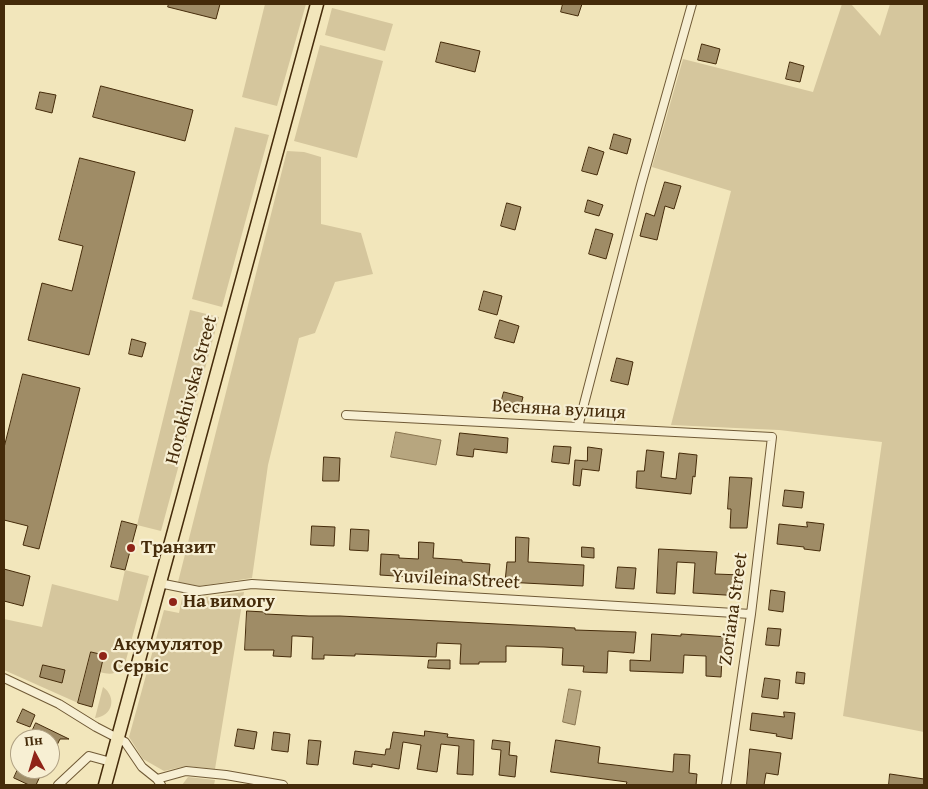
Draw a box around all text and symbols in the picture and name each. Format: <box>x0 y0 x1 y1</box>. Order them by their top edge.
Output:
street label: Horokhivska Street <box>161 313 223 467</box>
street label: Весняна вулиця <box>491 395 627 425</box>
place label: Транзит <box>141 537 216 559</box>
marker: Транзит <box>125 542 137 554</box>
street label: Zoriana Street <box>715 551 753 667</box>
street label: Yuvileina Street <box>392 565 520 595</box>
place label: На вимогу <box>183 591 275 613</box>
marker: На вимогу <box>167 596 179 608</box>
place label: Акумулятор Сервіс <box>113 634 223 678</box>
marker: Акумулятор Сервіс <box>97 650 109 662</box>
north arrow <box>10 729 60 779</box>
text: Пн <box>24 729 44 751</box>

